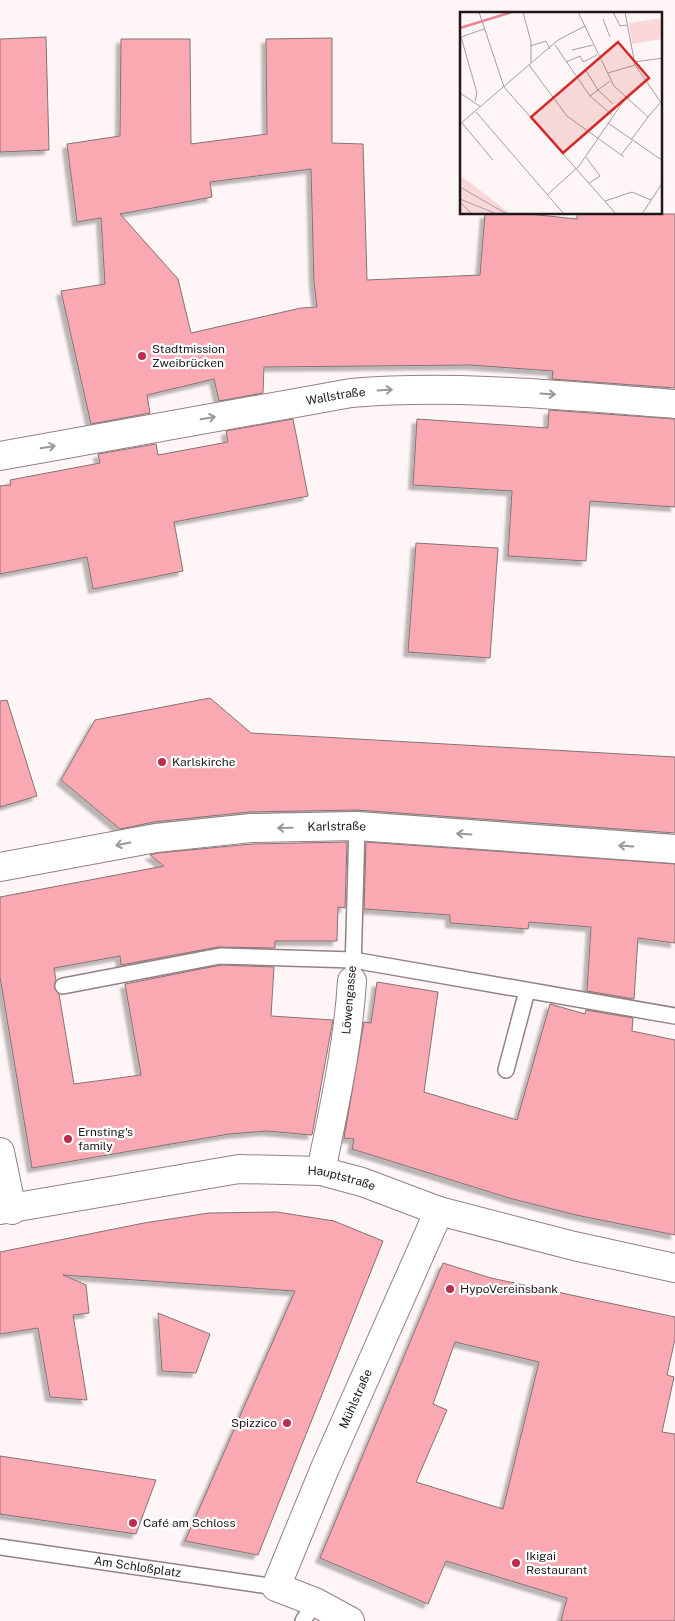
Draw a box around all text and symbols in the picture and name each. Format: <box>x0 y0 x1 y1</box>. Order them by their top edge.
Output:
inset map <box>460 12 662 215</box>
place label: Stadtmission Zweibrücken <box>152 342 225 370</box>
marker: Stadtmission Zweibrücken <box>136 350 148 362</box>
street label: Wallstraße <box>305 385 366 408</box>
one-way arrow <box>377 385 393 395</box>
one-way arrow <box>539 389 555 399</box>
one-way arrow <box>199 413 215 423</box>
one-way arrow <box>40 442 56 452</box>
place label: Karlskirche <box>172 755 236 769</box>
marker: Karlskirche <box>156 756 168 768</box>
street label: Karlstraße <box>307 819 367 834</box>
one-way arrow <box>277 823 293 832</box>
one-way arrow <box>457 830 473 839</box>
one-way arrow <box>116 840 132 849</box>
one-way arrow <box>619 841 635 850</box>
street label: Löwengasse <box>339 965 359 1035</box>
place label: Ernsting's family <box>78 1125 133 1153</box>
marker: Ernsting's family <box>62 1133 74 1145</box>
street label: Hauptstraße <box>307 1164 378 1194</box>
place label: HypoVereinsbank <box>460 1282 558 1296</box>
marker: HypoVereinsbank <box>444 1283 456 1295</box>
street label: Mühlstraße <box>336 1367 375 1431</box>
place label: Spizzico <box>231 1416 277 1430</box>
marker: Spizzico <box>281 1417 293 1429</box>
place label: Café am Schloss <box>143 1516 235 1530</box>
marker: Café am Schloss <box>127 1517 139 1529</box>
place label: Ikigai Restaurant <box>526 1549 588 1577</box>
street label: Am Schloßplatz <box>93 1554 182 1580</box>
marker: Ikigai Restaurant <box>510 1557 522 1569</box>

